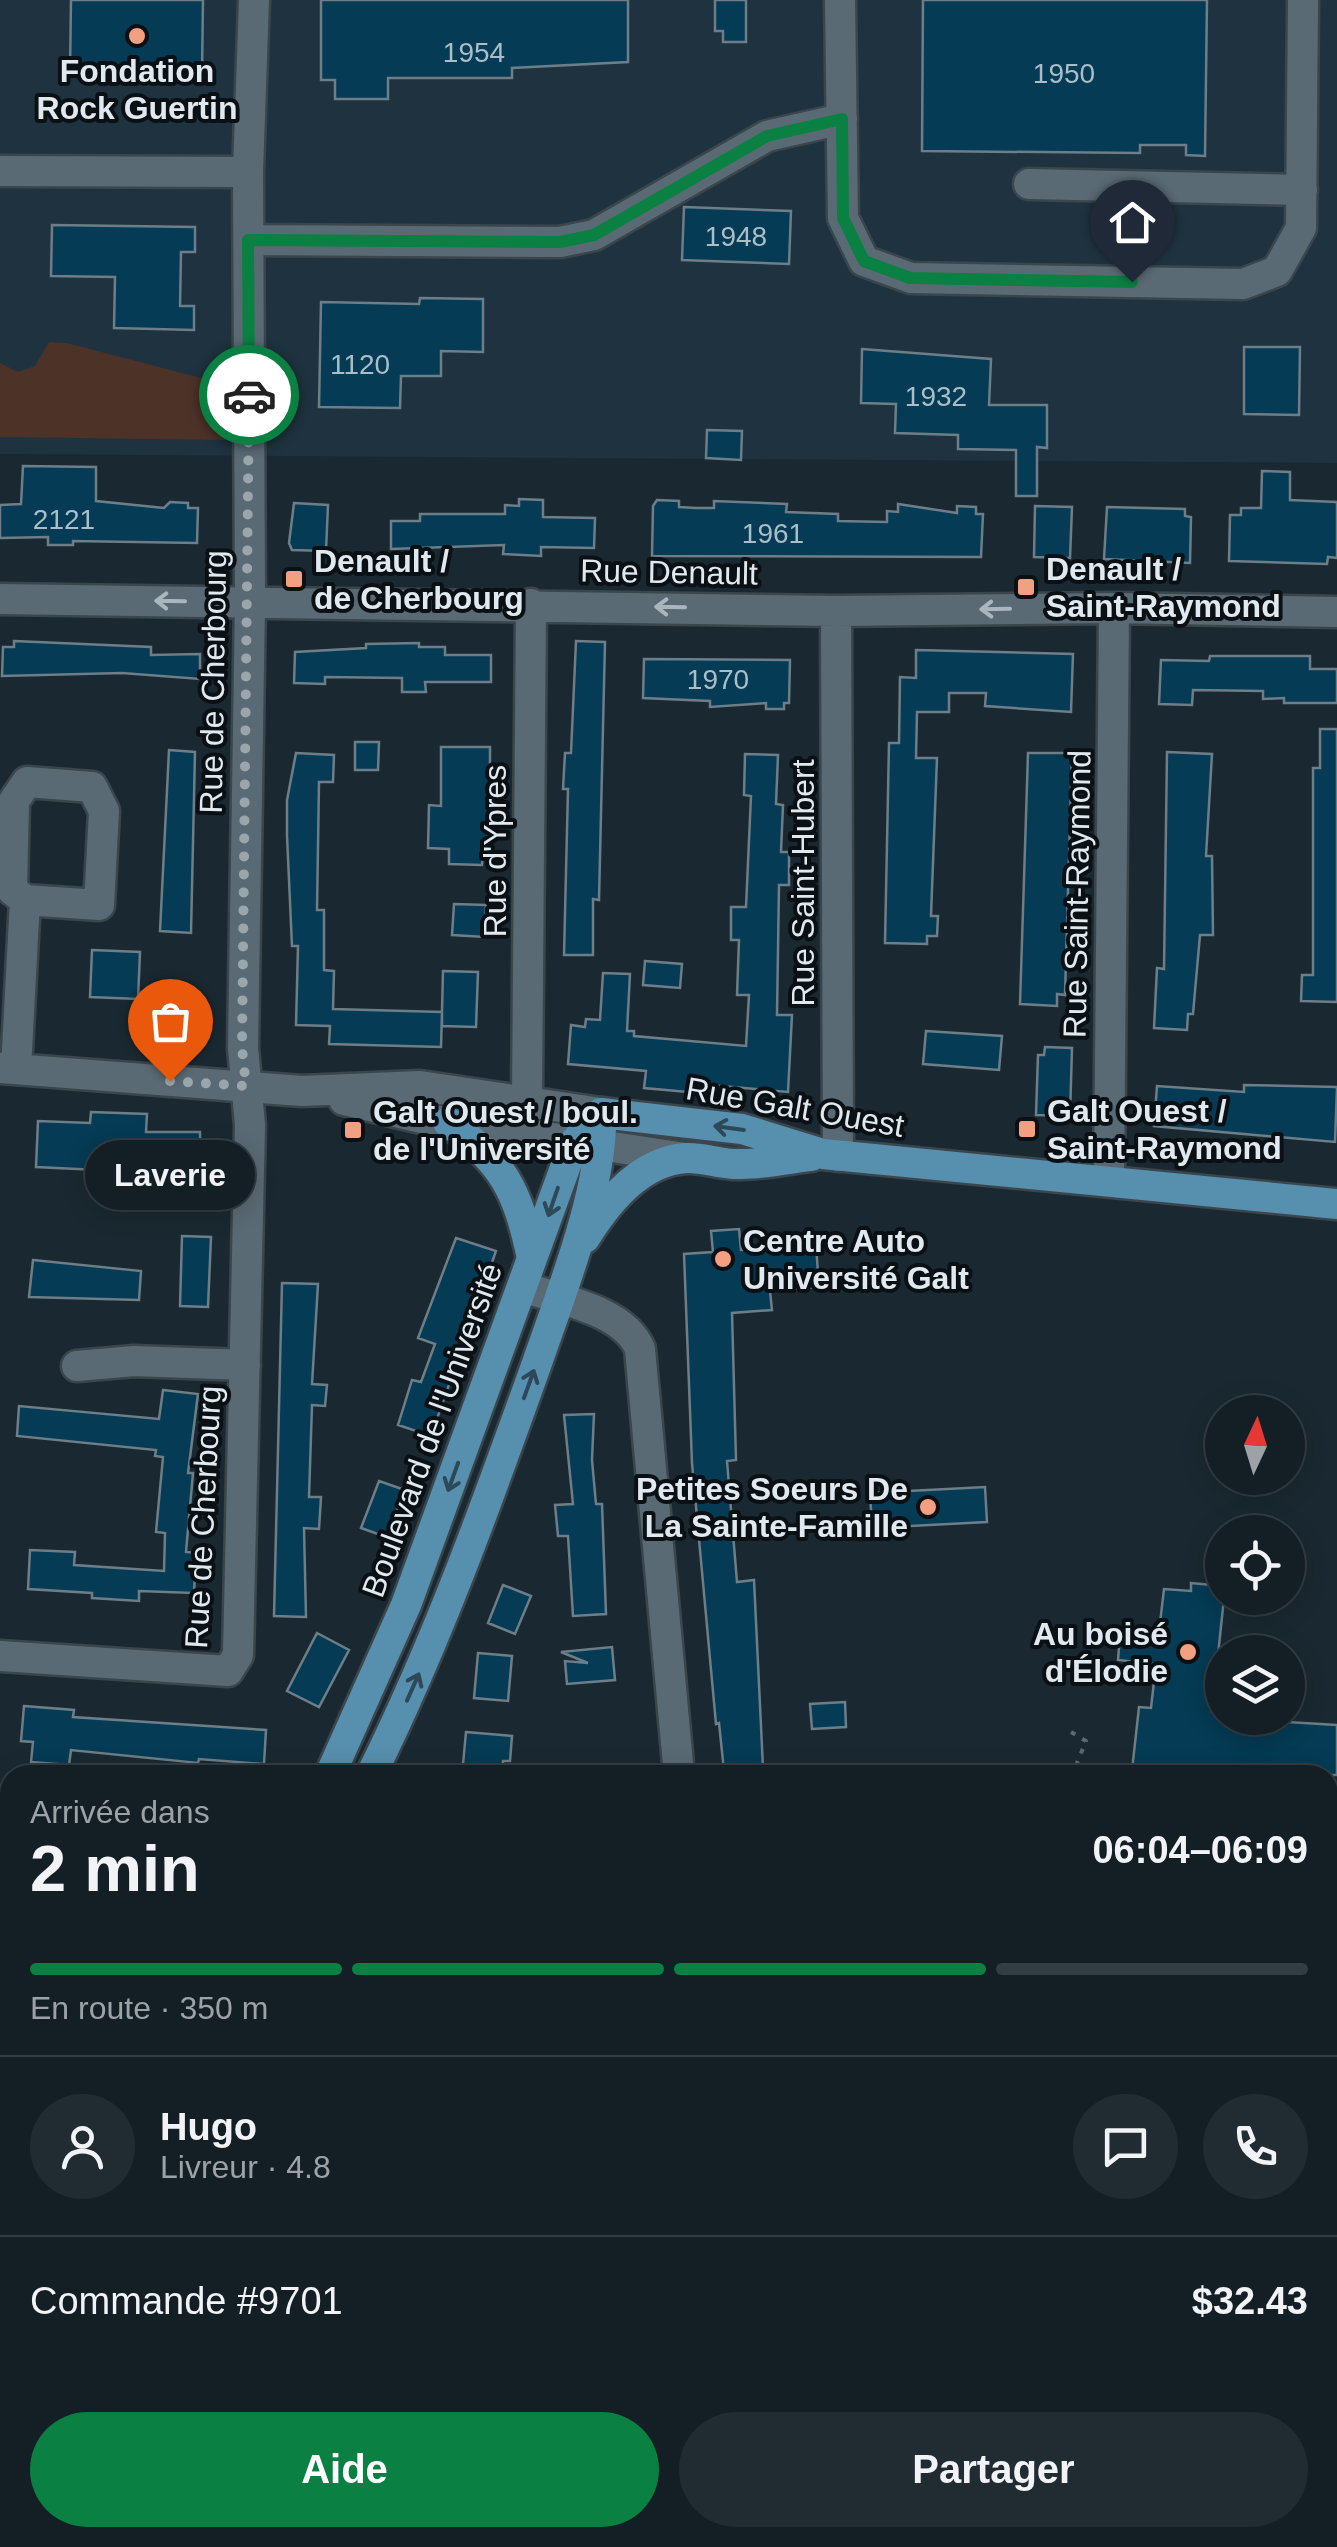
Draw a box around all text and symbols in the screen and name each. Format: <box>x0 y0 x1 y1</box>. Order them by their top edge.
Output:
marker: Fondation Rock Guertin <box>126 25 148 47</box>
house number: 1954 <box>443 37 505 68</box>
place label: Fondation Rock Guertin <box>37 53 237 126</box>
house number: 1950 <box>1033 58 1095 89</box>
pin <box>1090 180 1175 283</box>
icon: home <box>1105 195 1160 250</box>
house number: 1948 <box>705 221 767 252</box>
courier <box>199 345 299 445</box>
house number: 1120 <box>330 349 390 380</box>
icon: car <box>222 368 277 423</box>
house number: 1932 <box>905 381 967 412</box>
house number: 2121 <box>33 504 95 535</box>
house number: 1961 <box>742 518 804 549</box>
place label: Denault / de Cherbourg <box>314 543 524 616</box>
street label: Rue de Cherbourg <box>193 550 233 814</box>
place label: Denault / Saint-Raymond <box>1046 551 1281 624</box>
street label: Rue Denault <box>580 552 758 592</box>
marker: Denault / de Cherbourg <box>283 568 305 590</box>
marker: Denault / Saint-Raymond <box>1015 576 1037 598</box>
one-way arrow <box>154 592 186 611</box>
one-way arrow <box>654 598 686 616</box>
one-way arrow <box>979 600 1012 618</box>
house number: 1970 <box>687 664 749 695</box>
street label: Rue Saint-Raymond <box>1056 750 1098 1038</box>
street label: Rue Saint-Hubert <box>785 759 821 1007</box>
street label: Rue d'Ypres <box>477 765 513 937</box>
pin <box>128 979 213 1082</box>
icon: bag <box>143 994 198 1049</box>
street label: Rue Galt Ouest <box>683 1070 907 1144</box>
place label: Galt Ouest / Saint-Raymond <box>1047 1093 1282 1166</box>
place label: Galt Ouest / boul. de l'Université <box>373 1094 638 1167</box>
one-way arrow <box>714 1118 746 1137</box>
marker: Galt Ouest / Saint-Raymond <box>1016 1118 1038 1140</box>
marker: Galt Ouest / boul. de l'Université <box>342 1119 364 1141</box>
callout: Laverie <box>85 1141 255 1211</box>
text: Laverie <box>114 1157 226 1193</box>
one-way arrow <box>543 1185 561 1216</box>
place label: Centre Auto Université Galt <box>743 1223 969 1296</box>
marker: Centre Auto Université Galt <box>712 1248 734 1270</box>
street label: Boulevard de l'Université <box>355 1258 509 1602</box>
one-way arrow <box>521 1369 539 1400</box>
street label: Rue de Cherbourg <box>178 1385 228 1649</box>
north arrow <box>1205 1395 1305 1495</box>
map controls <box>1205 1395 1305 1735</box>
one-way arrow <box>443 1461 461 1492</box>
place label: Petites Soeurs De La Sainte-Famille <box>636 1471 908 1544</box>
marker: Petites Soeurs De La Sainte-Famille <box>917 1496 939 1518</box>
button: locate <box>1205 1515 1305 1615</box>
place label: Au boisé d'Élodie <box>1033 1616 1168 1689</box>
button: layers <box>1205 1635 1305 1735</box>
marker: Au boisé d'Élodie <box>1177 1641 1199 1663</box>
one-way arrow <box>404 1673 423 1703</box>
text: Arrivée dans <box>30 1794 210 1830</box>
text: 06:04–06:09 <box>1092 1829 1308 1871</box>
text: 2 min <box>30 1832 200 1905</box>
text: En route · 350 m <box>30 1990 268 2026</box>
button: person <box>30 2094 135 2199</box>
button: chat <box>1073 2094 1178 2199</box>
button: phone <box>1203 2094 1308 2199</box>
text: Hugo <box>160 2106 257 2148</box>
text: Livreur · 4.8 <box>160 2149 331 2185</box>
text: Commande #9701 <box>30 2280 343 2322</box>
text: $32.43 <box>1192 2280 1308 2322</box>
button: Aide <box>30 2412 659 2527</box>
button: Partager <box>679 2412 1308 2527</box>

